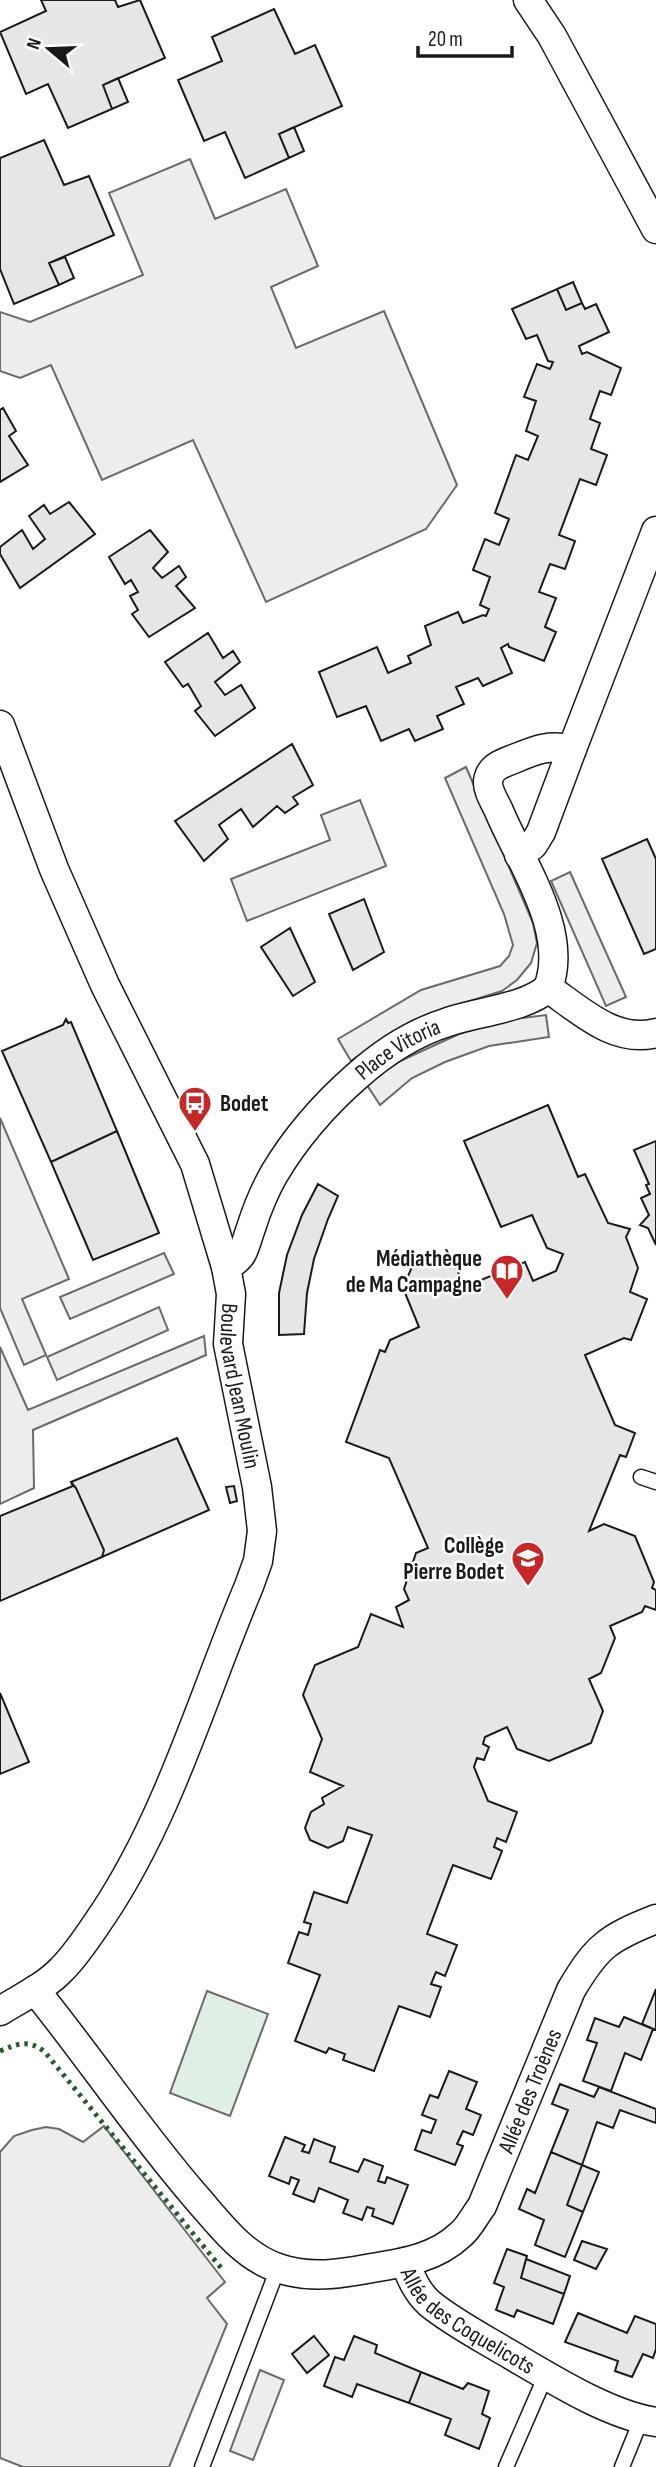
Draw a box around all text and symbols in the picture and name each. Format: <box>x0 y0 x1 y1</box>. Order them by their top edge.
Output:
north arrow <box>14 14 84 84</box>
scale bar <box>418 14 512 58</box>
text: 20 m <box>428 27 463 52</box>
text: N <box>22 35 47 52</box>
street label: Place Vitoria <box>350 1013 444 1086</box>
bus stop icon: Bodet <box>176 1084 214 1133</box>
place label: Bodet <box>220 1090 269 1118</box>
place label: Médiathèque de Ma Campagne <box>346 1245 482 1299</box>
library icon: Médiathèque de Ma Campagne <box>488 1252 526 1301</box>
street label: Boulevard Jean Moulin <box>213 1302 266 1471</box>
place label: Collège Pierre Bodet <box>403 1532 504 1586</box>
school or university icon: Collège Pierre Bodet <box>509 1539 547 1588</box>
street label: Allée des Troènes <box>492 2025 568 2158</box>
street label: Allée des Coquelicots <box>393 2263 540 2381</box>

